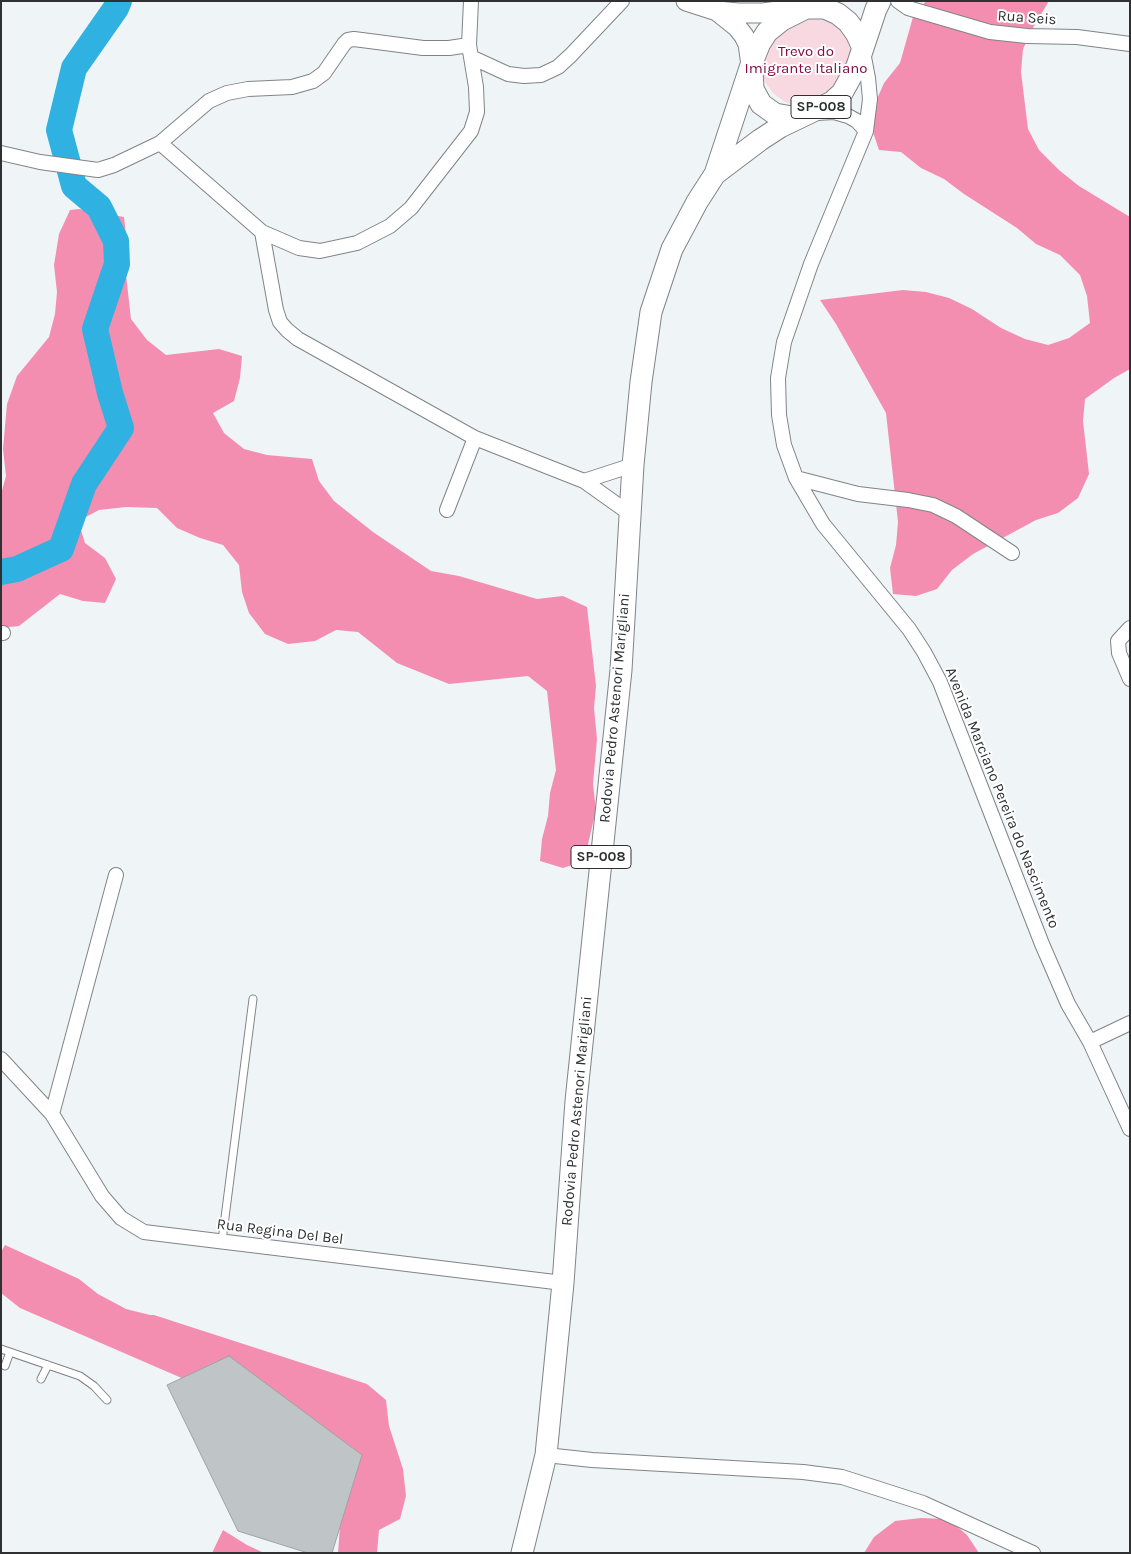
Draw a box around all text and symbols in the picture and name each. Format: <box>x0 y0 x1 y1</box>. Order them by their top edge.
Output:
street label: Rua Seis <box>997 7 1057 29</box>
park label: Trevo do Imigrante Italiano <box>744 43 868 78</box>
road number: SP-008 <box>791 95 851 118</box>
street label: Rodovia Pedro Astenori Marigliani <box>596 592 634 824</box>
street label: Avenida Marciano Pereira do Nascimento <box>941 665 1063 931</box>
road number: SP-008 <box>571 846 631 869</box>
street label: Rodovia Pedro Astenori Marigliani <box>558 995 596 1227</box>
street label: Rua Regina Del Bel <box>216 1215 344 1249</box>

